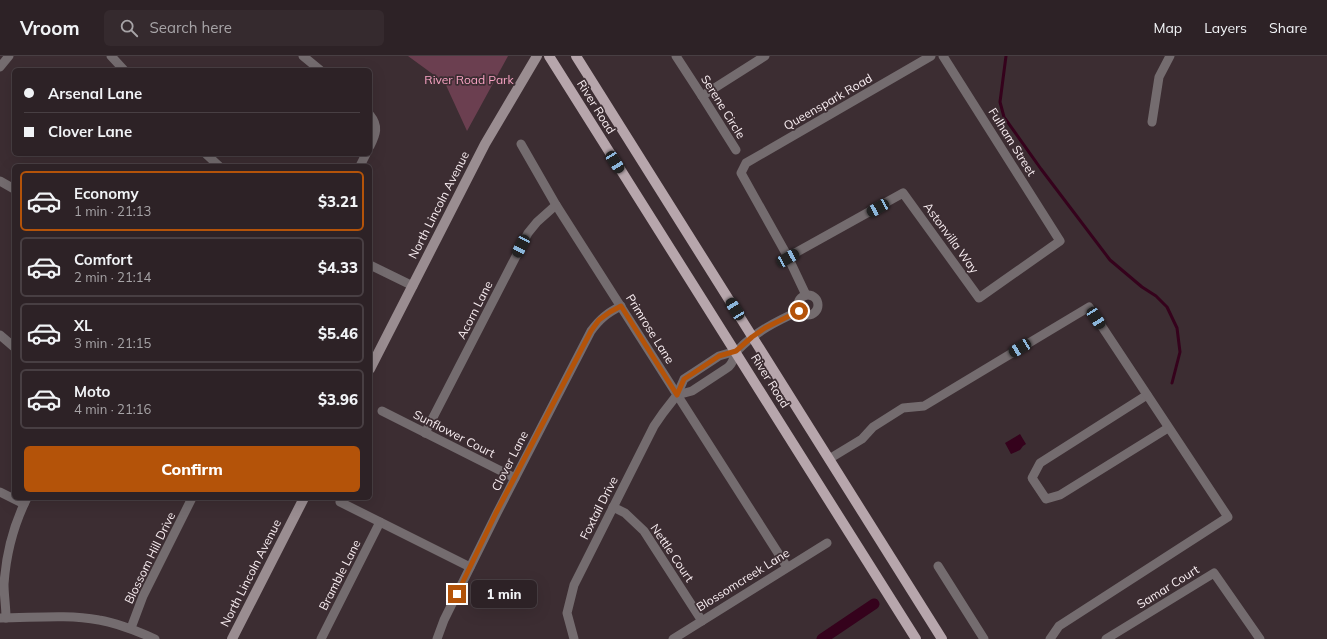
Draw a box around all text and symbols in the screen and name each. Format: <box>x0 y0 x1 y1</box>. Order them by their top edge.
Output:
search box <box>104 10 384 46</box>
text: Vroom <box>20 16 80 40</box>
icon: search <box>118 17 140 39</box>
text: Search here <box>150 18 232 37</box>
text: Map <box>1153 19 1182 37</box>
text: Layers <box>1204 19 1247 37</box>
text: Share <box>1269 19 1307 37</box>
street label: Queenspark Road <box>781 70 875 133</box>
park label: River Road Park <box>424 72 514 87</box>
street label: Serene Circle <box>698 72 749 141</box>
street label: River Road <box>574 77 619 137</box>
text: Arsenal Lane <box>48 84 142 103</box>
street label: Fulham Street <box>986 105 1039 179</box>
text: Clover Lane <box>48 122 132 141</box>
street label: North Lincoln Avenue <box>405 148 472 261</box>
car <box>604 149 626 175</box>
icon: car <box>26 183 62 219</box>
text: Economy <box>74 184 139 203</box>
text: $3.21 <box>318 192 358 211</box>
car <box>865 197 891 219</box>
street label: Astonvilla Way <box>921 199 983 277</box>
text: 1 min · 21:13 <box>74 203 151 219</box>
car <box>510 233 532 259</box>
car <box>775 247 801 269</box>
icon: car <box>26 249 62 285</box>
text: Comfort <box>74 250 132 269</box>
text: $4.33 <box>318 258 358 277</box>
text: 2 min · 21:14 <box>74 269 151 285</box>
street label: Acorn Lane <box>454 278 496 341</box>
street label: Primrose Lane <box>623 291 678 366</box>
car <box>724 296 746 322</box>
route start <box>790 302 808 320</box>
car <box>1084 305 1108 331</box>
icon: car <box>26 315 62 351</box>
text: XL <box>74 316 92 335</box>
text: $5.46 <box>318 324 358 343</box>
text: 3 min · 21:15 <box>74 335 151 351</box>
car <box>1007 337 1033 359</box>
street label: River Road <box>748 351 793 411</box>
icon: car <box>26 381 62 417</box>
text: Moto <box>74 382 110 401</box>
text: $3.96 <box>318 390 358 409</box>
text: 4 min · 21:16 <box>74 401 151 417</box>
street label: Sunflower Court <box>411 406 498 461</box>
street label: Clover Lane <box>488 428 531 493</box>
button: Confirm <box>24 446 360 492</box>
street label: Foxtail Drive <box>576 474 621 542</box>
street label: Blossom Hill Drive <box>121 509 178 606</box>
street label: North Lincoln Avenue <box>217 516 284 629</box>
street label: Nettle Court <box>648 521 697 585</box>
street label: Bramble Lane <box>315 537 364 613</box>
street label: Blossomcreek Lane <box>693 545 792 614</box>
street label: Samar Court <box>1134 562 1202 612</box>
callout: 1 min <box>471 580 537 608</box>
route end <box>448 585 466 603</box>
text: 1 min <box>487 586 521 602</box>

